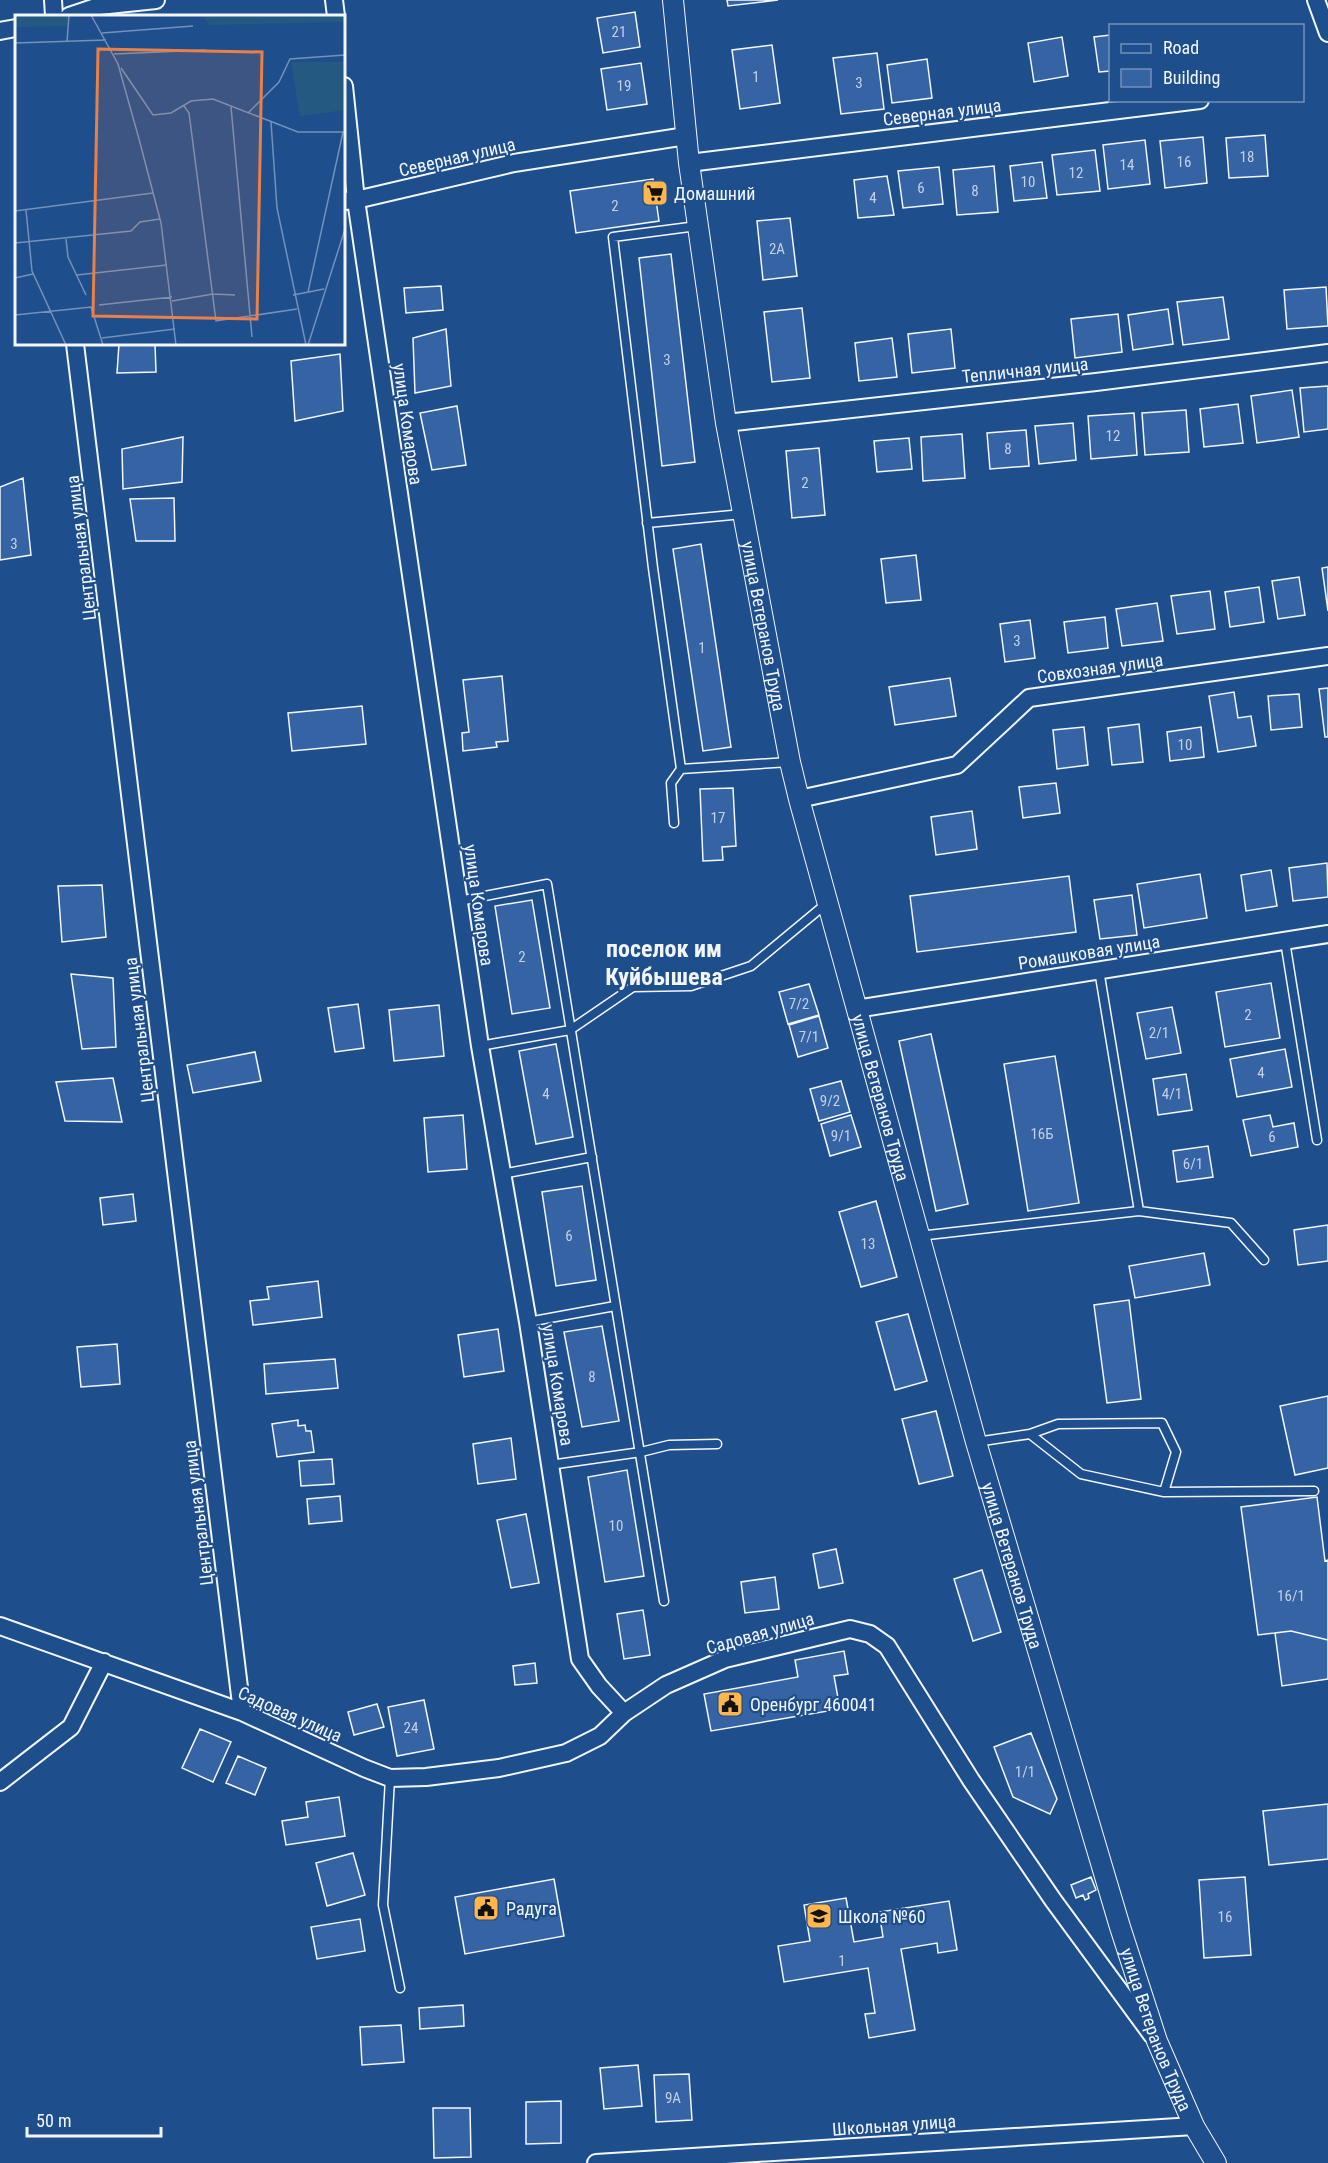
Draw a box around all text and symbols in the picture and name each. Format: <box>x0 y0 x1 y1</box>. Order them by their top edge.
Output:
inset map <box>15 15 345 345</box>
house number: 21 <box>612 23 626 41</box>
legend <box>1109 24 1304 102</box>
text: Road <box>1163 37 1199 58</box>
text: Building <box>1163 67 1220 88</box>
house number: 1 <box>752 68 760 86</box>
house number: 3 <box>855 74 863 92</box>
house number: 19 <box>617 77 631 95</box>
street label: Северная улица <box>882 94 1002 130</box>
street label: Северная улица <box>397 133 517 181</box>
house number: 18 <box>1240 148 1254 166</box>
house number: 16 <box>1177 153 1191 171</box>
house number: 14 <box>1120 156 1134 174</box>
house number: 12 <box>1069 164 1083 182</box>
house number: 10 <box>1021 173 1035 191</box>
supermarket icon: Домашний <box>640 178 670 208</box>
house number: 6 <box>917 179 925 197</box>
house number: 8 <box>971 182 979 200</box>
place label: Домашний <box>674 183 755 204</box>
house number: 4 <box>869 189 877 207</box>
house number: 2 <box>611 197 619 215</box>
house number: 2А <box>769 240 785 258</box>
house number: 3 <box>663 351 671 369</box>
street label: Тепличная улица <box>961 353 1089 387</box>
street label: улица Комарова <box>389 362 427 486</box>
house number: 12 <box>1106 427 1120 445</box>
house number: 8 <box>1004 440 1012 458</box>
street label: Центральная улица <box>62 474 100 622</box>
house number: 2 <box>801 474 809 492</box>
house number: 3 <box>10 535 18 553</box>
street label: улица Ветеранов Труда <box>738 539 791 713</box>
house number: 3 <box>1013 632 1021 650</box>
house number: 1 <box>698 639 706 657</box>
street label: Совхозная улица <box>1036 649 1164 687</box>
house number: 10 <box>1178 736 1192 754</box>
house number: 17 <box>711 809 725 827</box>
street label: улица Комарова <box>460 843 498 967</box>
street label: Ромашковая улица <box>1017 930 1161 974</box>
district label: поселок им Куйбышева <box>605 935 723 991</box>
house number: 2 <box>518 948 526 966</box>
street label: Центральная улица <box>120 956 158 1104</box>
house number: 7/2 <box>789 995 809 1013</box>
house number: 2 <box>1244 1006 1252 1024</box>
street label: улица Ветеранов Труда <box>848 1012 914 1183</box>
house number: 2/1 <box>1149 1024 1169 1042</box>
house number: 7/1 <box>799 1028 819 1046</box>
house number: 4 <box>1257 1064 1265 1082</box>
house number: 4 <box>542 1085 550 1103</box>
house number: 4/1 <box>1162 1085 1182 1103</box>
house number: 9/2 <box>820 1092 840 1110</box>
house number: 16Б <box>1030 1125 1054 1143</box>
house number: 9/1 <box>831 1127 851 1145</box>
house number: 6 <box>1268 1128 1276 1146</box>
house number: 6/1 <box>1183 1155 1203 1173</box>
house number: 6 <box>565 1227 573 1245</box>
house number: 13 <box>861 1235 875 1253</box>
street label: улица Комарова <box>538 1323 578 1447</box>
house number: 8 <box>588 1368 596 1386</box>
street label: Центральная улица <box>179 1439 217 1587</box>
street label: улица Ветеранов Труда <box>978 1480 1047 1651</box>
house number: 10 <box>609 1517 623 1535</box>
house number: 16/1 <box>1277 1587 1305 1605</box>
street label: Садовая улица <box>703 1608 817 1658</box>
street label: Садовая улица <box>235 1682 345 1746</box>
public building icon: Оренбург 460041 <box>715 1689 745 1719</box>
place label: Оренбург 460041 <box>750 1694 877 1715</box>
house number: 24 <box>404 1719 418 1737</box>
house number: 1/1 <box>1015 1763 1035 1781</box>
public building icon: Радуга <box>471 1893 501 1923</box>
place label: Радуга <box>506 1898 557 1919</box>
school or university icon: Школа №60 <box>804 1901 834 1931</box>
place label: Школа №60 <box>838 1906 926 1927</box>
house number: 16 <box>1218 1908 1232 1926</box>
street label: улица Ветеранов Труда <box>1117 1945 1197 2114</box>
house number: 1 <box>838 1952 846 1970</box>
house number: 9А <box>665 2089 681 2107</box>
scale bar <box>27 2100 160 2138</box>
text: 50 m <box>36 2110 71 2131</box>
street label: Школьная улица <box>831 2110 957 2140</box>

